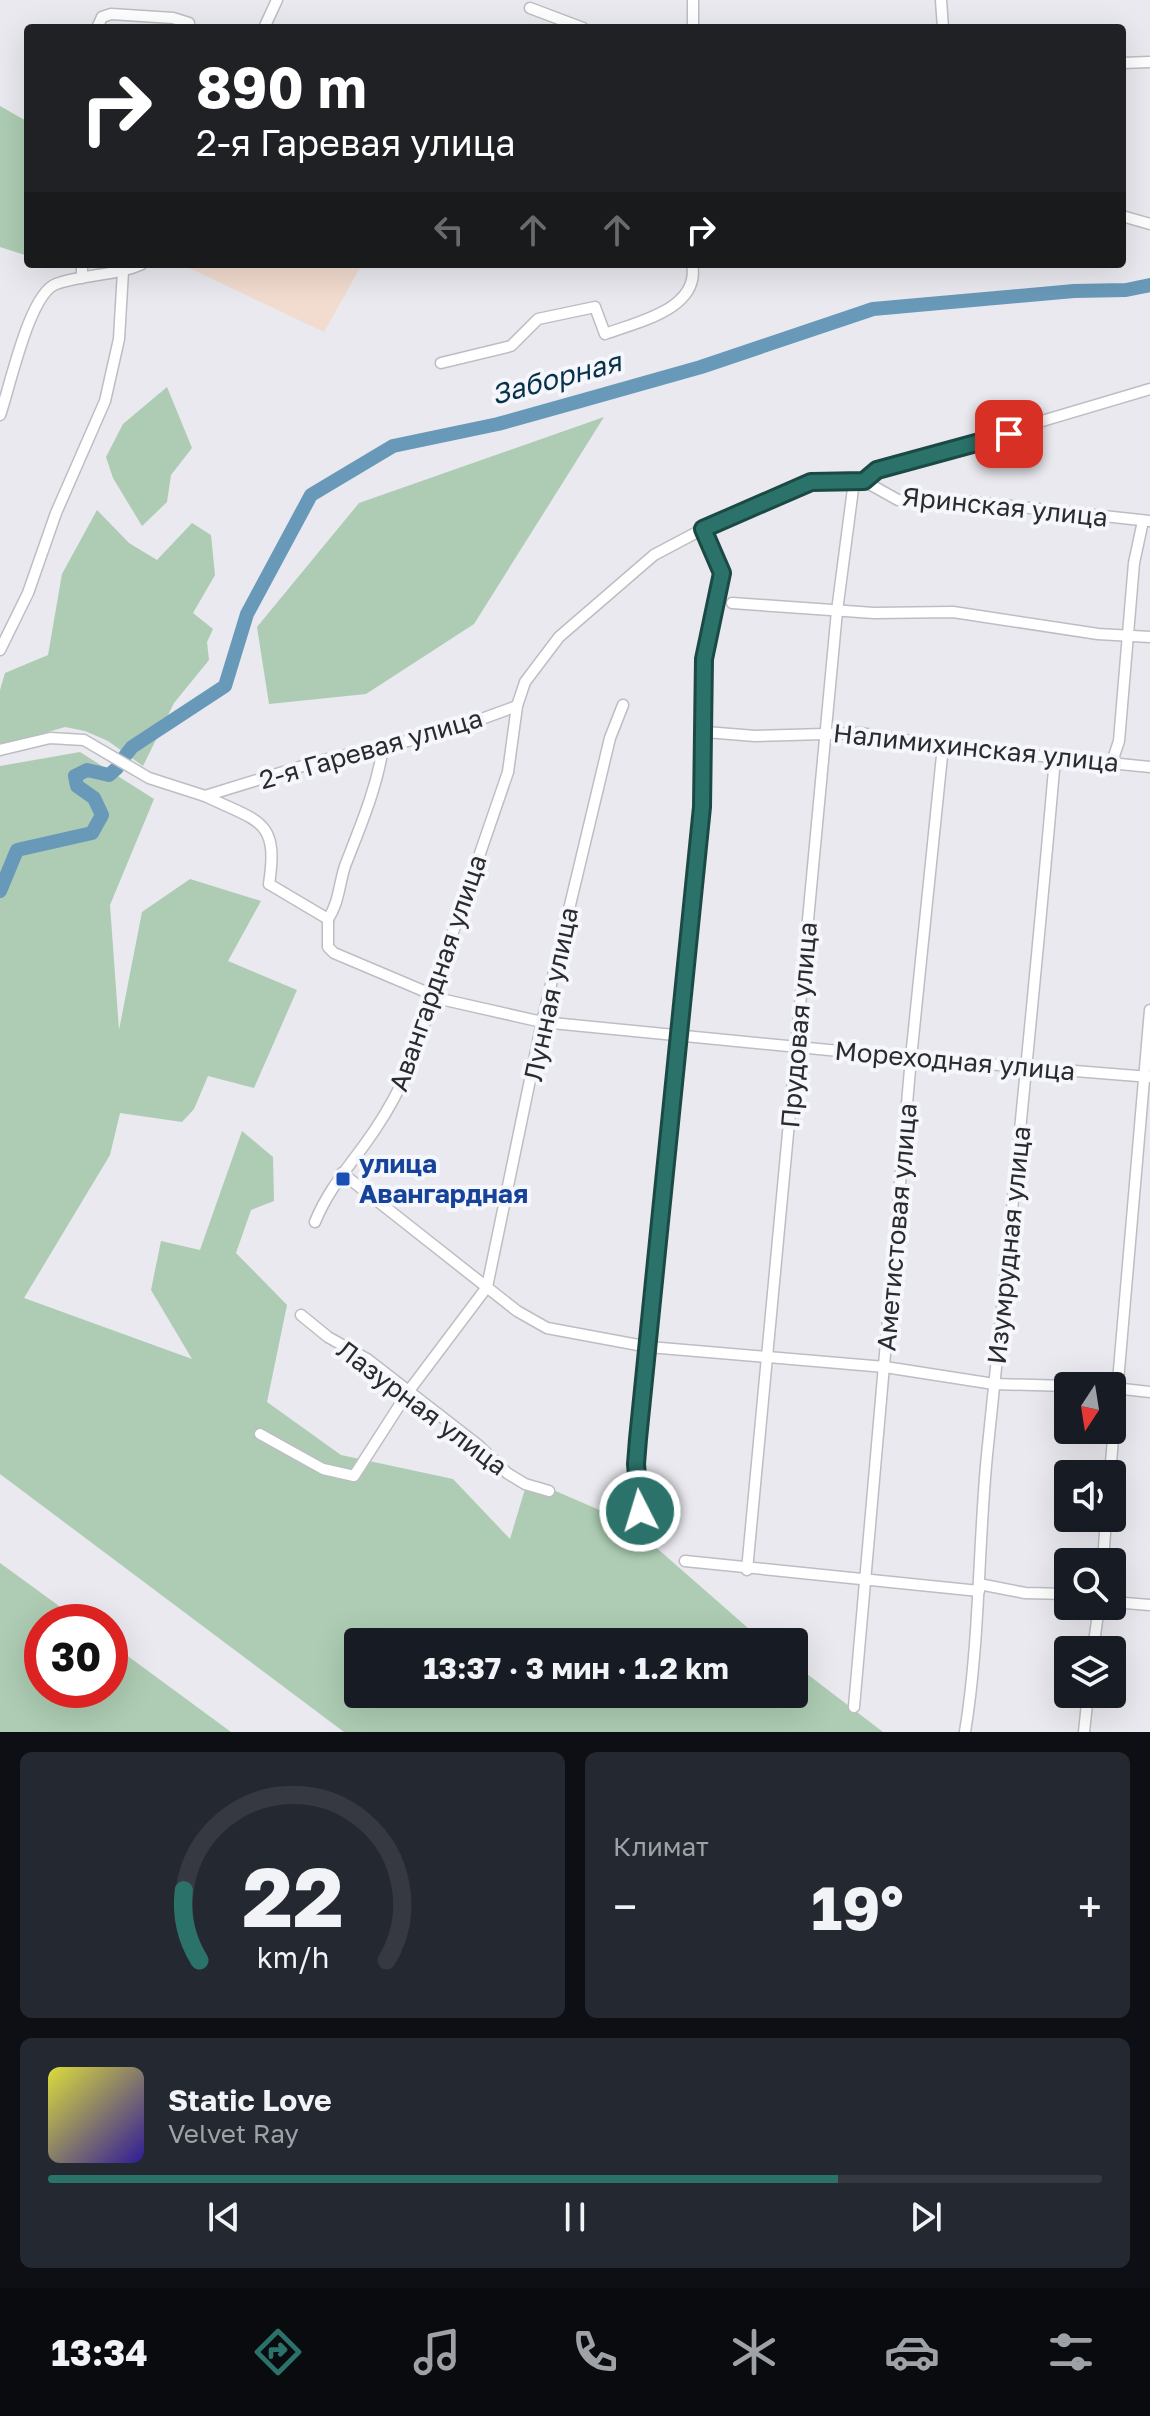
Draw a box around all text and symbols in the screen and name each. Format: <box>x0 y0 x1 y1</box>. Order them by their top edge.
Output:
text: 890 m <box>196 53 367 120</box>
icon: right <box>64 56 168 160</box>
text: 2-я Гаревая улица <box>196 121 516 164</box>
icon: left <box>427 208 471 252</box>
icon: ahead <box>511 208 555 252</box>
icon: ahead <box>595 208 639 252</box>
icon: right <box>679 208 723 252</box>
water label: Заборная <box>487 344 626 411</box>
pin <box>975 400 1043 468</box>
icon: arrive <box>987 412 1031 456</box>
street label: Яринская улица <box>901 480 1109 533</box>
street label: 2-я Гаревая улица <box>256 702 486 795</box>
street label: Налимихинская улица <box>832 717 1120 778</box>
street label: Авангардная улица <box>382 850 493 1095</box>
street label: Лунная улица <box>517 904 584 1084</box>
street label: Прудовая улица <box>774 921 823 1129</box>
street label: Мореходная улица <box>833 1035 1077 1086</box>
street label: Аметистовая улица <box>870 1102 923 1352</box>
street label: Изумрудная улица <box>981 1124 1036 1366</box>
place label: улица Авангардная <box>359 1148 528 1209</box>
marker: улица Авангардная <box>334 1170 352 1188</box>
street label: Лазурная улица <box>331 1334 513 1482</box>
north arrow <box>1054 1372 1126 1444</box>
map controls <box>1054 1372 1126 1708</box>
button: sound <box>1054 1460 1126 1532</box>
position arrow <box>598 1469 682 1553</box>
button: search <box>1054 1548 1126 1620</box>
speed limit sign: 30 <box>24 1604 128 1708</box>
button: layers <box>1054 1636 1126 1708</box>
text: 13:37 · 3 мин · 1.2 km <box>423 1650 729 1686</box>
text: Климат <box>613 1831 709 1862</box>
text: 22 <box>242 1845 343 1945</box>
text: 19° <box>811 1871 904 1943</box>
text: − <box>613 1880 637 1933</box>
text: + <box>1078 1880 1102 1933</box>
text: km/h <box>256 1940 329 1974</box>
text: Static Love <box>168 2082 332 2118</box>
text: Velvet Ray <box>168 2118 299 2149</box>
icon: previous <box>202 2195 246 2239</box>
icon: pause <box>553 2195 597 2239</box>
icon: next <box>904 2195 948 2239</box>
icon: directions <box>250 2324 306 2380</box>
icon: music <box>409 2324 465 2380</box>
icon: phone <box>567 2324 623 2380</box>
icon: climate <box>726 2324 782 2380</box>
icon: car <box>884 2324 940 2380</box>
icon: filters <box>1043 2324 1099 2380</box>
text: 13:34 <box>51 2331 148 2374</box>

